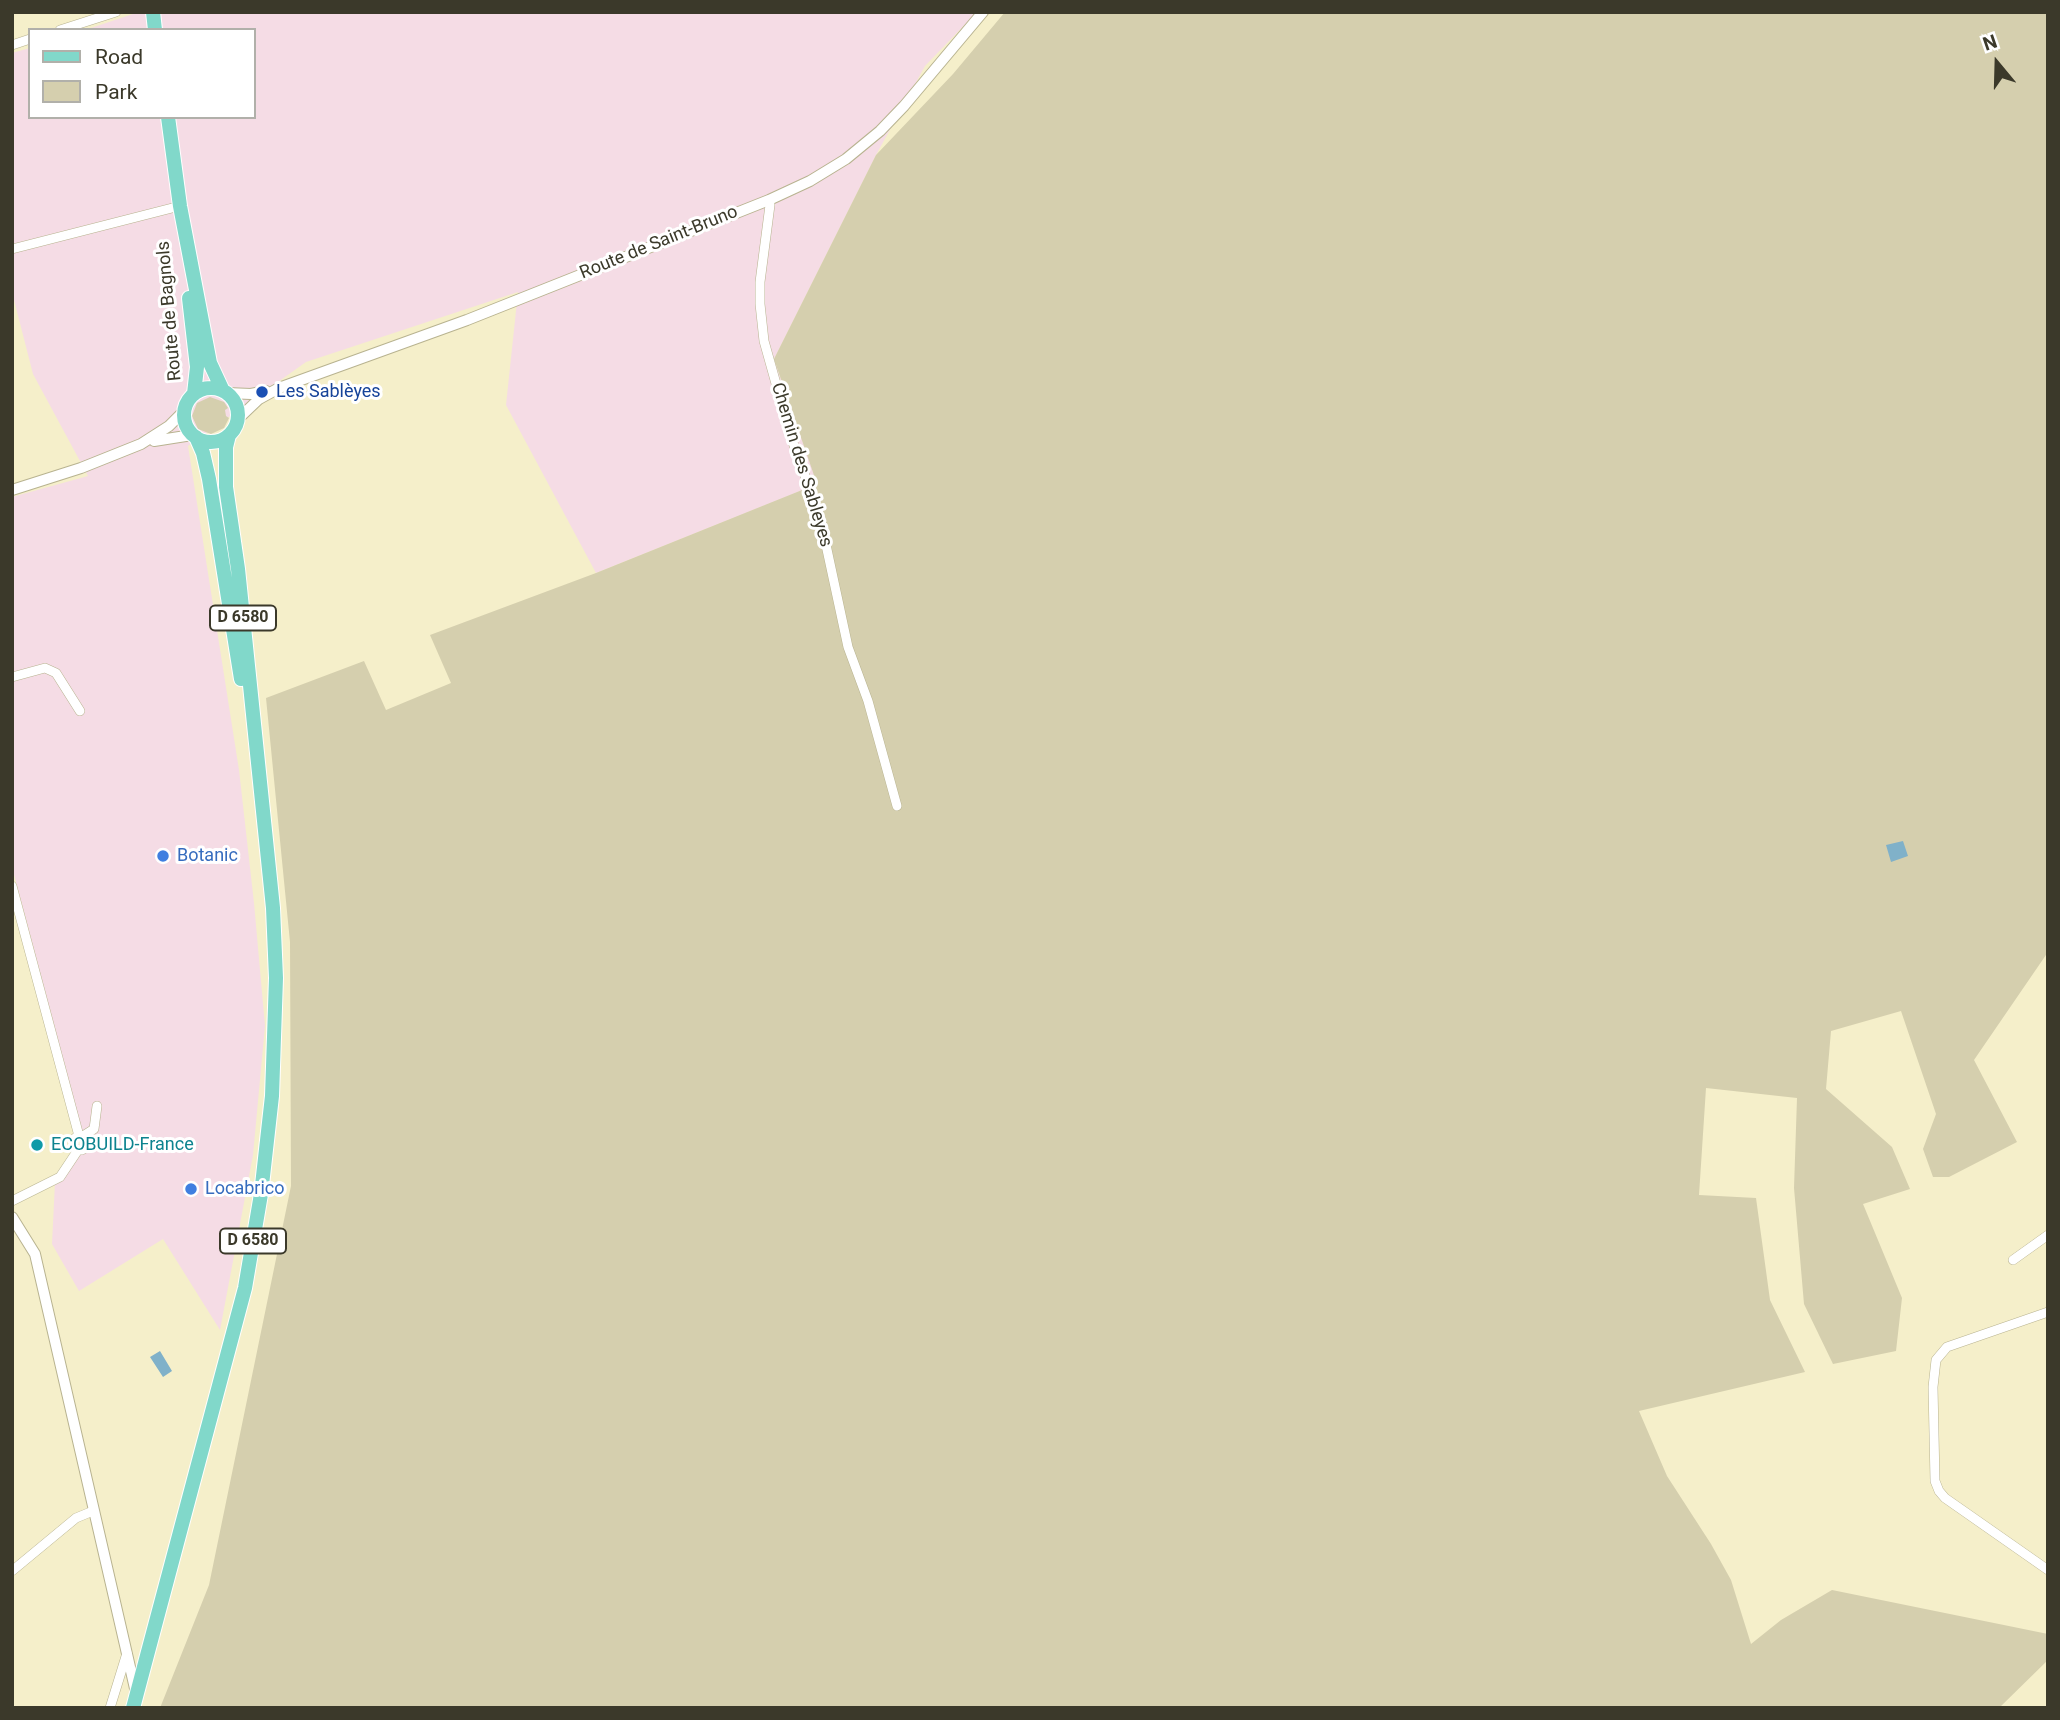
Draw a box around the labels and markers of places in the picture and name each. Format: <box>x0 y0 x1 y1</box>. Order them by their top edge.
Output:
place label: Les Sablèyes <box>276 381 381 403</box>
marker: Les Sablèyes <box>254 384 270 400</box>
place label: Botanic <box>177 845 238 867</box>
marker: Botanic <box>155 848 171 864</box>
place label: ECOBUILD-France <box>51 1134 194 1156</box>
marker: ECOBUILD-France <box>29 1137 45 1153</box>
place label: Locabrico <box>205 1178 284 1200</box>
marker: Locabrico <box>183 1181 199 1197</box>

